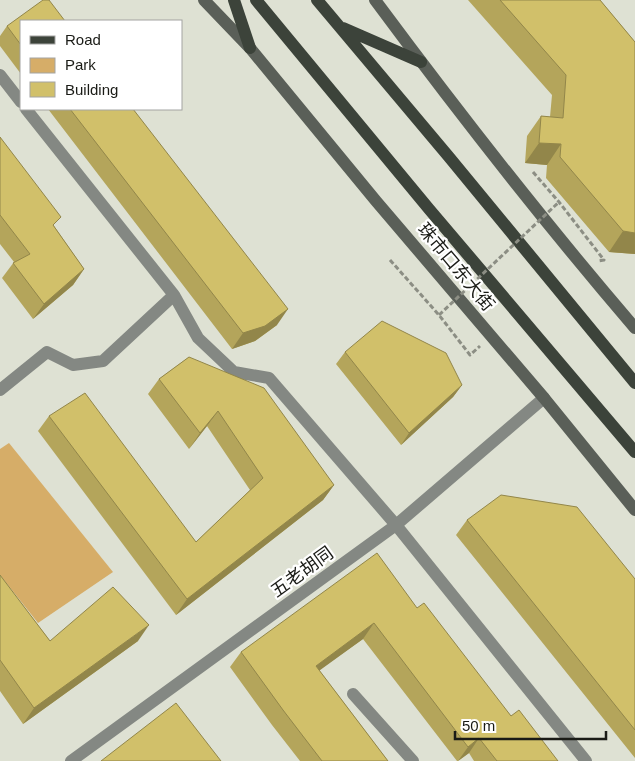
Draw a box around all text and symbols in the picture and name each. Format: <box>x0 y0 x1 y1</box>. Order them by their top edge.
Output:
legend <box>20 20 182 110</box>
text: Road <box>65 31 101 48</box>
text: Park <box>65 56 96 73</box>
text: Building <box>65 81 118 98</box>
street label: 珠市口东大街 <box>414 219 498 315</box>
street label: 五老胡同 <box>267 543 337 601</box>
scale bar <box>455 708 606 740</box>
text: 50 m <box>462 717 495 734</box>

